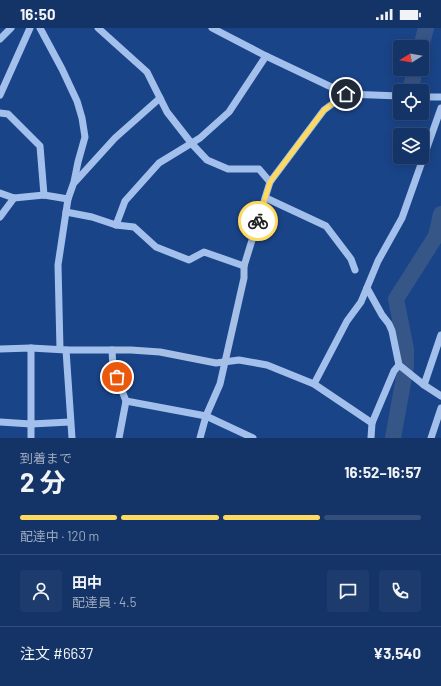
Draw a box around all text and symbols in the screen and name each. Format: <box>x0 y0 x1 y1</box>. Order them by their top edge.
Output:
text: 16:50 <box>20 5 55 23</box>
north arrow <box>393 40 429 76</box>
map controls <box>393 40 429 164</box>
pin <box>329 77 363 111</box>
icon: home <box>335 83 357 105</box>
button: locate <box>393 84 429 120</box>
button: layers <box>393 128 429 164</box>
courier <box>238 201 278 241</box>
icon: bike <box>247 210 269 232</box>
pin <box>100 360 134 394</box>
icon: bag <box>106 366 128 388</box>
text: 到着まで <box>20 450 72 466</box>
text: 16:52–16:57 <box>344 463 421 481</box>
text: 2 分 <box>20 466 66 497</box>
text: 配達中 · 120 m <box>20 528 99 544</box>
button: person <box>20 570 62 612</box>
button: chat <box>327 570 369 612</box>
button: phone <box>379 570 421 612</box>
text: 田中 <box>72 573 102 591</box>
text: 配達員 · 4.5 <box>72 594 136 610</box>
text: 注文 #6637 <box>20 644 93 662</box>
text: ¥3,540 <box>373 644 421 662</box>

